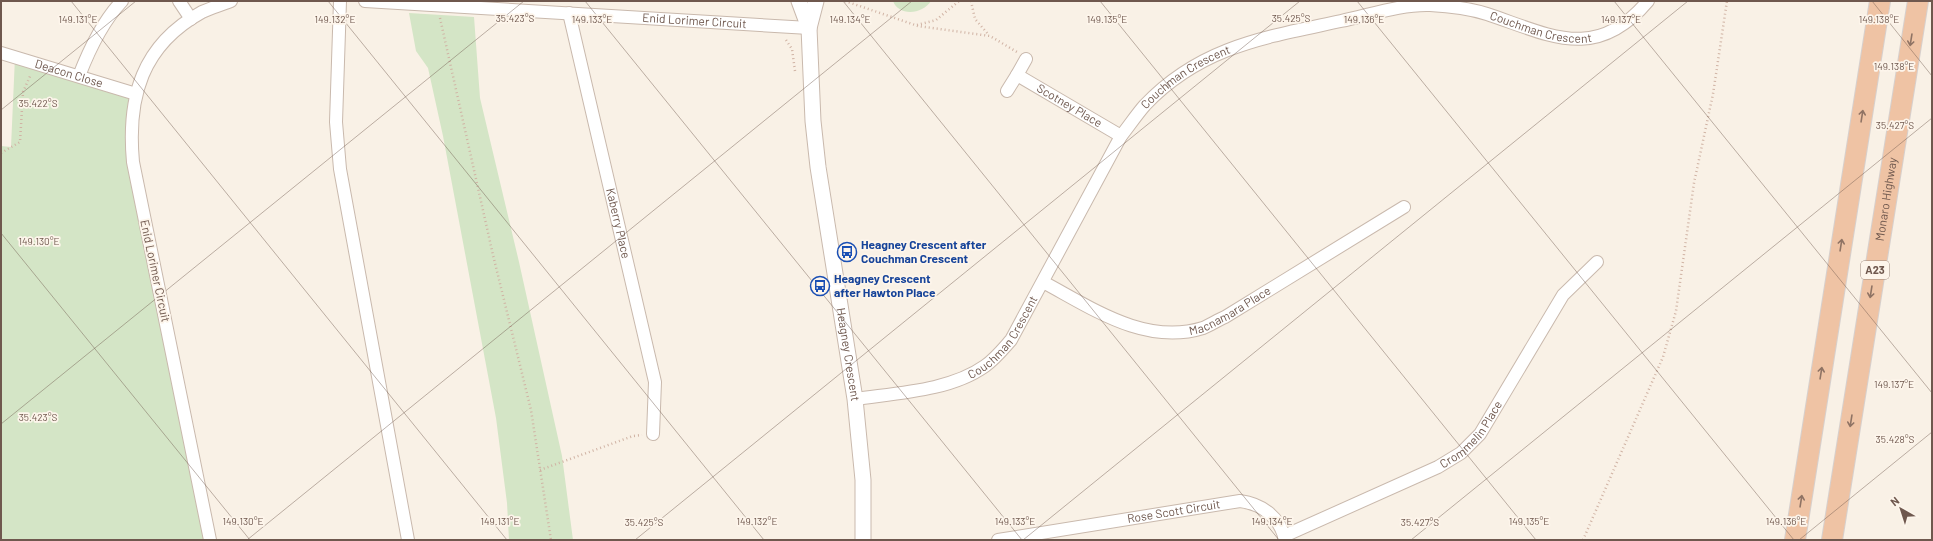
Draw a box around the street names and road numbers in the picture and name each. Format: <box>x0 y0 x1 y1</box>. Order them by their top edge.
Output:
street label: Couchman Crescent <box>1488 8 1593 45</box>
street label: Enid Lorimer Circuit <box>642 10 747 30</box>
street label: Couchman Crescent <box>1137 42 1232 111</box>
street label: Deacon Close <box>34 56 105 90</box>
street label: Scotney Place <box>1035 80 1105 129</box>
street label: Monaro Highway <box>1872 156 1899 242</box>
street label: Kaberry Place <box>604 186 634 260</box>
street label: Enid Lorimer Circuit <box>138 218 174 323</box>
road number: A23 <box>1861 261 1889 279</box>
street label: Macnamara Place <box>1188 283 1273 337</box>
street label: Couchman Crescent <box>965 293 1040 381</box>
street label: Heagney Crescent <box>835 307 863 402</box>
street label: Crommelin Place <box>1437 398 1504 470</box>
street label: Rose Scott Circuit <box>1126 496 1221 525</box>

